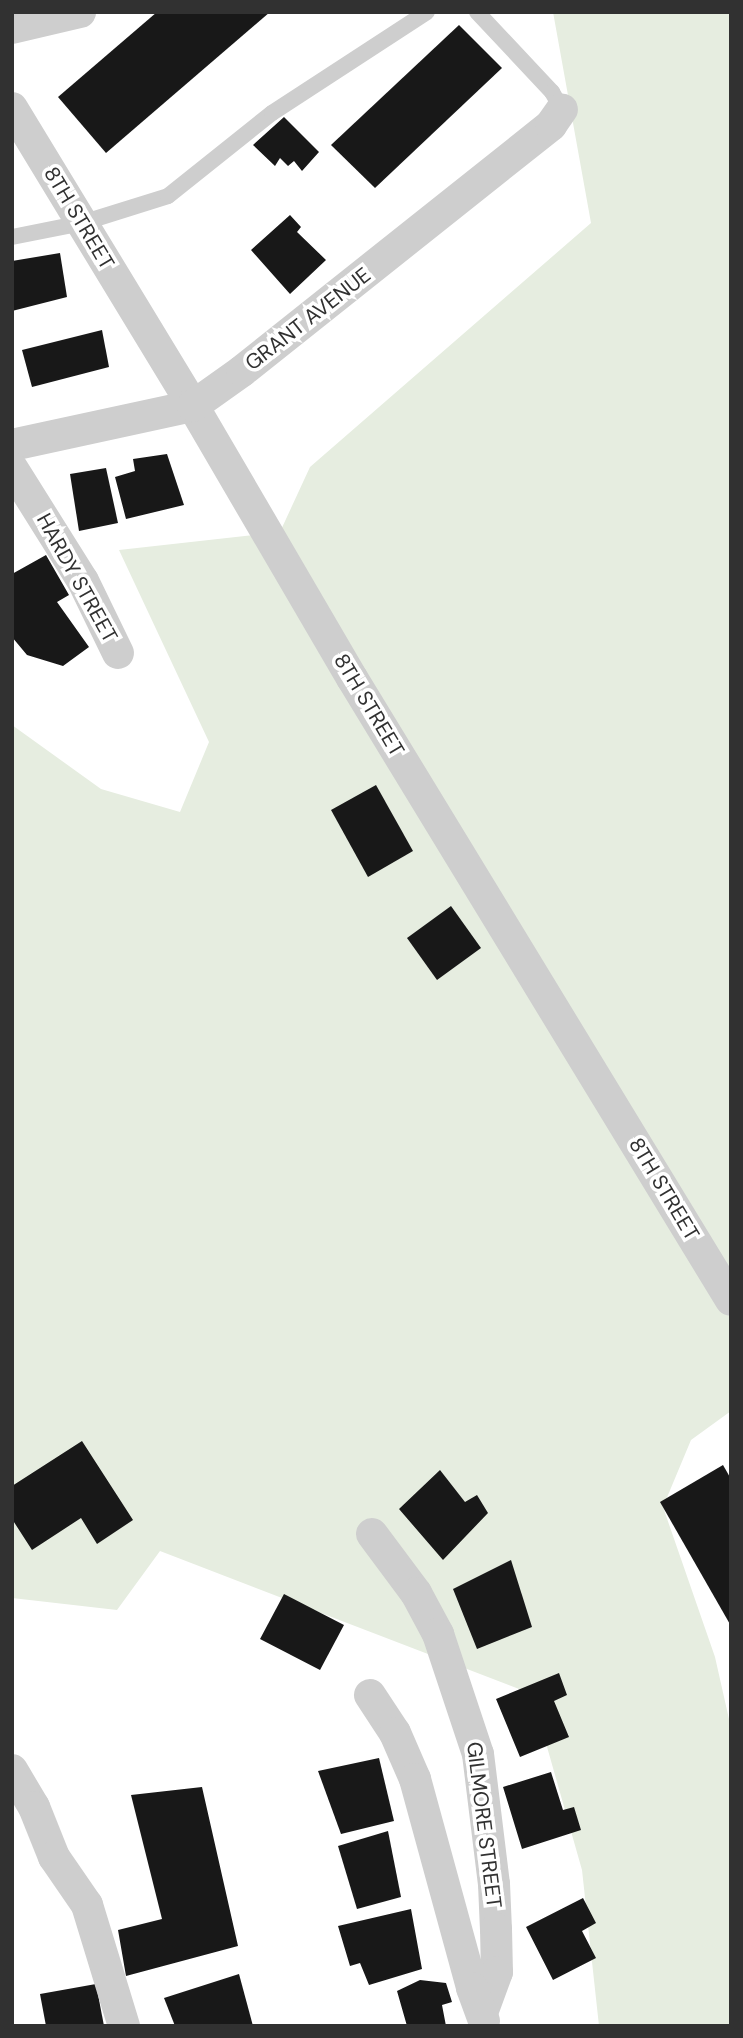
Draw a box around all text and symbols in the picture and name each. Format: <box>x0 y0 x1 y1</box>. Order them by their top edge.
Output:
street label: 8TH STREET <box>39 162 119 274</box>
street label: GRANT AVENUE <box>240 262 376 376</box>
street label: HARDY STREET <box>31 509 123 647</box>
street label: 8TH STREET <box>329 649 409 761</box>
street label: 8TH STREET <box>624 1133 704 1245</box>
street label: GILMORE STREET <box>461 1740 507 1910</box>

